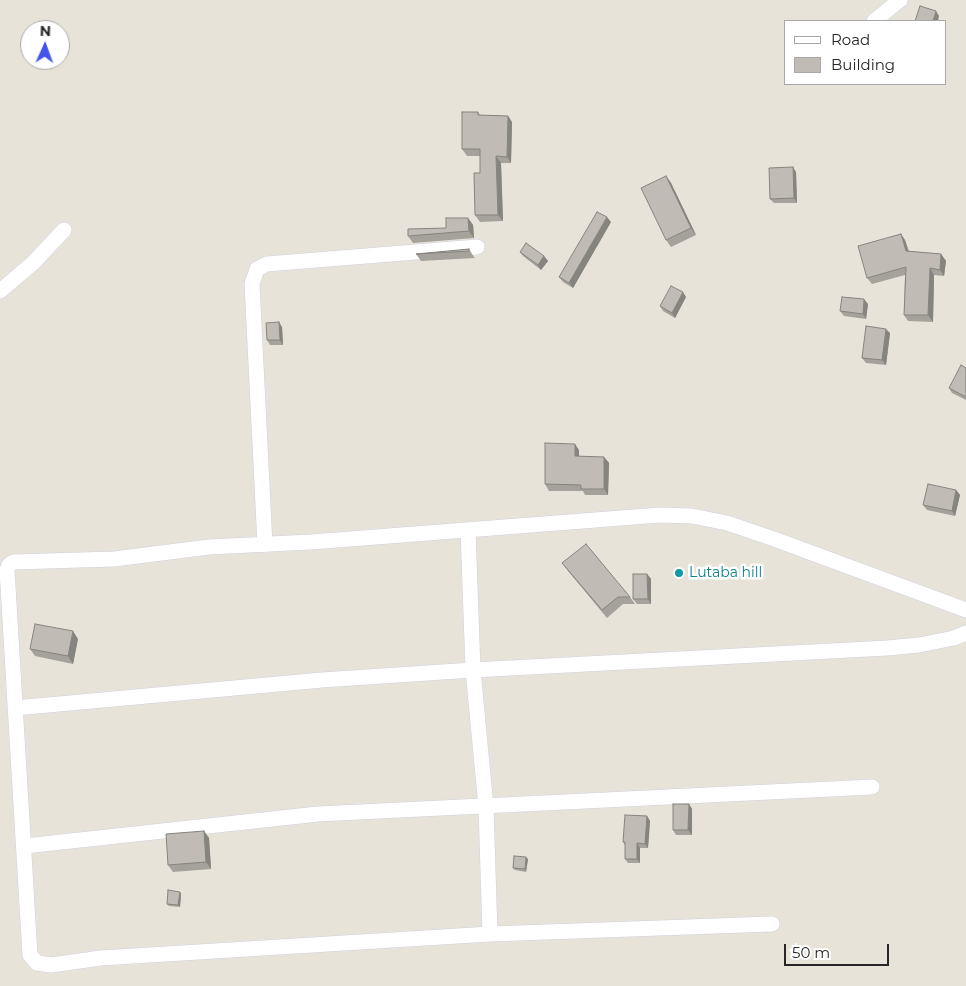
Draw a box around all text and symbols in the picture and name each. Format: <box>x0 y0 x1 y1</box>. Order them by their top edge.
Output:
north arrow <box>20 20 70 70</box>
legend <box>784 20 946 85</box>
text: N <box>40 22 51 40</box>
text: Road <box>831 30 870 49</box>
text: Building <box>831 55 895 74</box>
place label: Lutaba hill <box>689 565 762 581</box>
marker: Lutaba hill <box>673 567 685 579</box>
scale bar <box>786 934 891 966</box>
text: 50 m <box>792 943 830 962</box>

